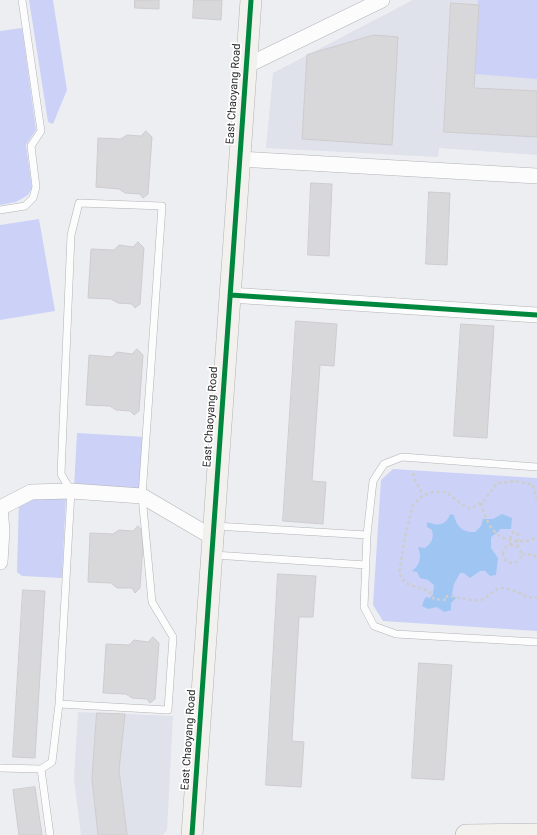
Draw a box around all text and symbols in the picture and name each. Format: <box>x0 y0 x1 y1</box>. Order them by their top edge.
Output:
street label: East Chaoyang Road <box>224 43 244 145</box>
street label: East Chaoyang Road <box>201 366 221 468</box>
street label: East Chaoyang Road <box>179 689 199 791</box>

